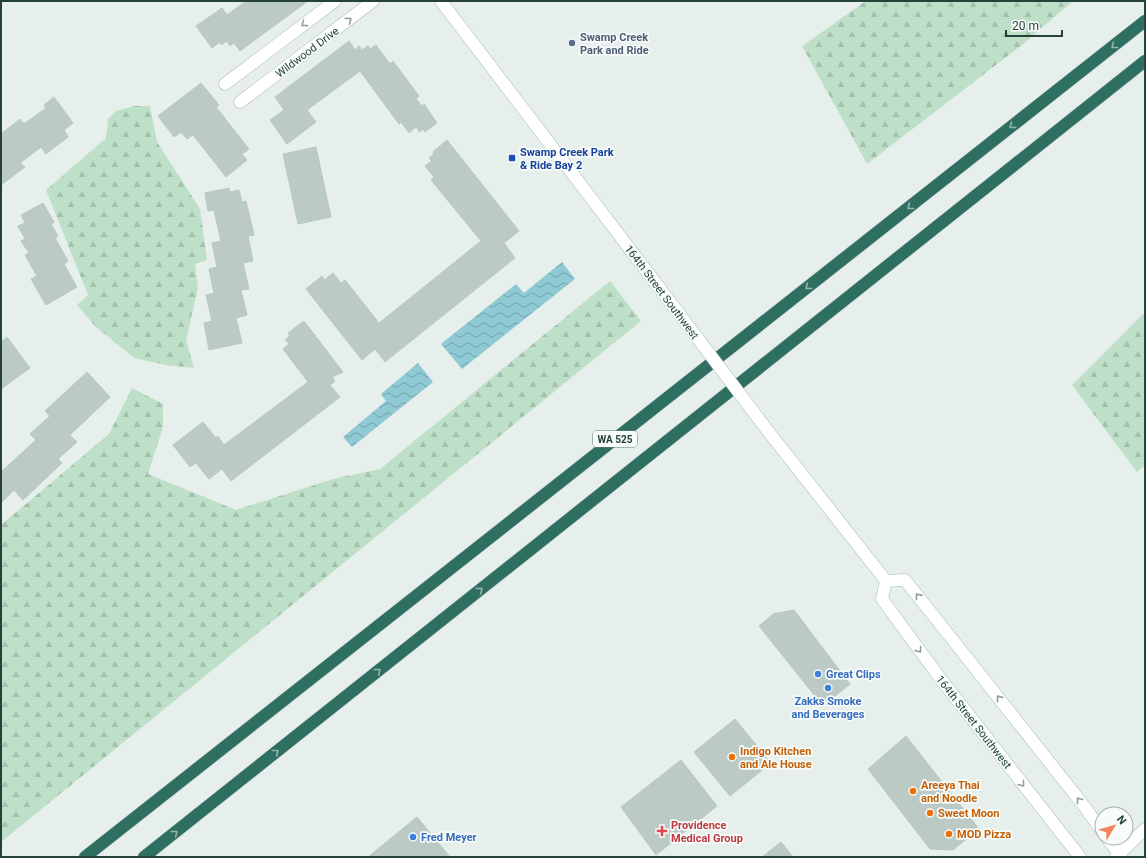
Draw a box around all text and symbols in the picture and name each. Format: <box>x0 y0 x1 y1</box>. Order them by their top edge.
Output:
scale bar <box>1006 12 1062 38</box>
one-way arrow <box>345 17 352 24</box>
text: 20 m <box>1012 19 1039 33</box>
one-way arrow <box>302 20 309 27</box>
street label: Wildwood Drive <box>273 24 342 80</box>
place label: Swamp Creek Park and Ride <box>580 31 649 57</box>
marker: Swamp Creek Park and Ride <box>567 38 577 48</box>
one-way arrow <box>1112 41 1119 48</box>
one-way arrow <box>1010 121 1017 128</box>
place label: Swamp Creek Park & Ride Bay 2 <box>520 146 614 172</box>
marker: Swamp Creek Park & Ride Bay 2 <box>507 153 517 163</box>
one-way arrow <box>908 202 915 209</box>
street label: 164th Street Southwest <box>622 243 702 342</box>
one-way arrow <box>806 282 813 289</box>
road number: WA 525 <box>593 431 637 447</box>
one-way arrow <box>475 588 482 595</box>
one-way arrow <box>915 593 922 601</box>
one-way arrow <box>914 645 921 652</box>
one-way arrow <box>374 668 381 675</box>
place label: Great Clips <box>826 668 881 681</box>
marker: Great Clips <box>813 669 823 679</box>
street label: 164th Street Southwest <box>933 673 1014 772</box>
marker: Zakks Smoke and Beverages <box>823 683 833 693</box>
place label: Zakks Smoke and Beverages <box>792 695 865 721</box>
one-way arrow <box>996 695 1003 702</box>
place label: Indigo Kitchen and Ale House <box>740 745 812 771</box>
one-way arrow <box>272 749 279 756</box>
marker: Indigo Kitchen and Ale House <box>727 752 737 762</box>
place label: Areeya Thai and Noodle <box>921 779 980 805</box>
one-way arrow <box>1018 779 1025 786</box>
marker: Areeya Thai and Noodle <box>908 786 918 796</box>
one-way arrow <box>1076 798 1083 805</box>
north arrow <box>1094 806 1134 846</box>
place label: Sweet Moon <box>938 807 999 820</box>
marker: Sweet Moon <box>925 808 935 818</box>
text: N <box>1114 813 1129 827</box>
place label: Providence Medical Group <box>671 819 743 845</box>
marker: Providence Medical Group <box>656 825 668 837</box>
place label: MOD Pizza <box>957 828 1011 841</box>
marker: MOD Pizza <box>944 829 954 839</box>
one-way arrow <box>170 830 177 837</box>
place label: Fred Meyer <box>421 831 477 844</box>
marker: Fred Meyer <box>408 832 418 842</box>

